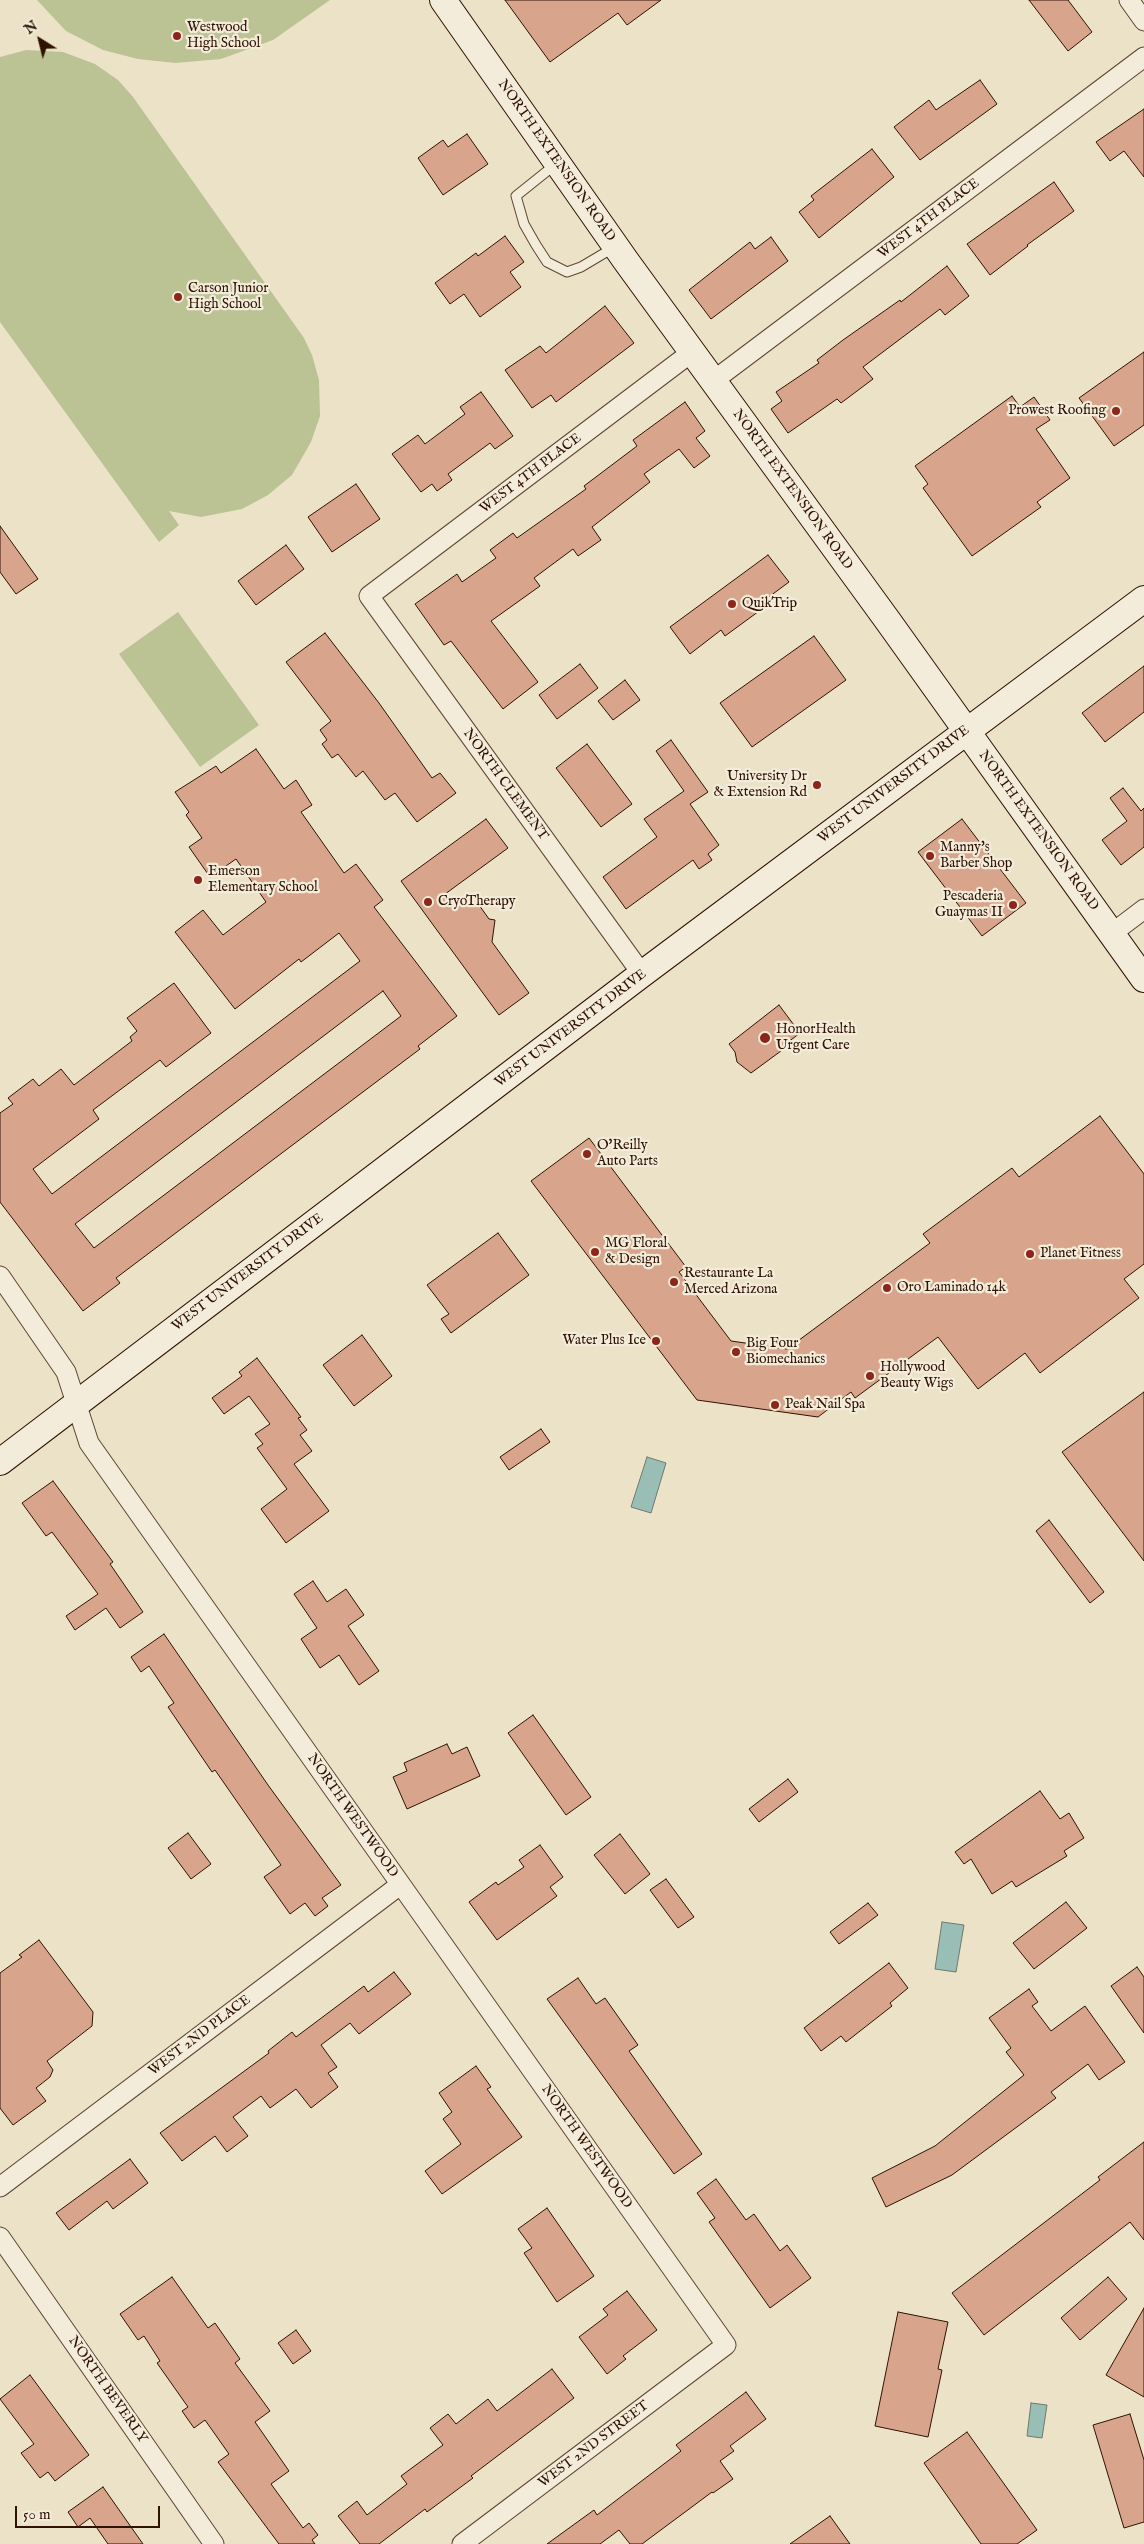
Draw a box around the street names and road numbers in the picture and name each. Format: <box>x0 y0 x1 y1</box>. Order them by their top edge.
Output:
street label: NORTH EXTENSION ROAD <box>494 77 618 245</box>
street label: WEST 4TH PLACE <box>875 175 983 263</box>
street label: NORTH EXTENSION ROAD <box>728 407 856 573</box>
street label: WEST 4TH PLACE <box>477 430 585 518</box>
street label: WEST UNIVERSITY DRIVE <box>815 723 973 847</box>
street label: NORTH CLEMENT <box>459 726 551 844</box>
street label: NORTH EXTENSION ROAD <box>974 748 1102 914</box>
street label: WEST UNIVERSITY DRIVE <box>492 967 650 1091</box>
street label: WEST UNIVERSITY DRIVE <box>169 1211 327 1335</box>
street label: NORTH WESTWOOD <box>303 1751 401 1881</box>
street label: WEST 2ND PLACE <box>146 1992 254 2080</box>
street label: NORTH WESTWOOD <box>537 2082 635 2212</box>
street label: NORTH BEVERLY <box>64 2333 150 2447</box>
street label: WEST 2ND STREET <box>535 2398 653 2492</box>

